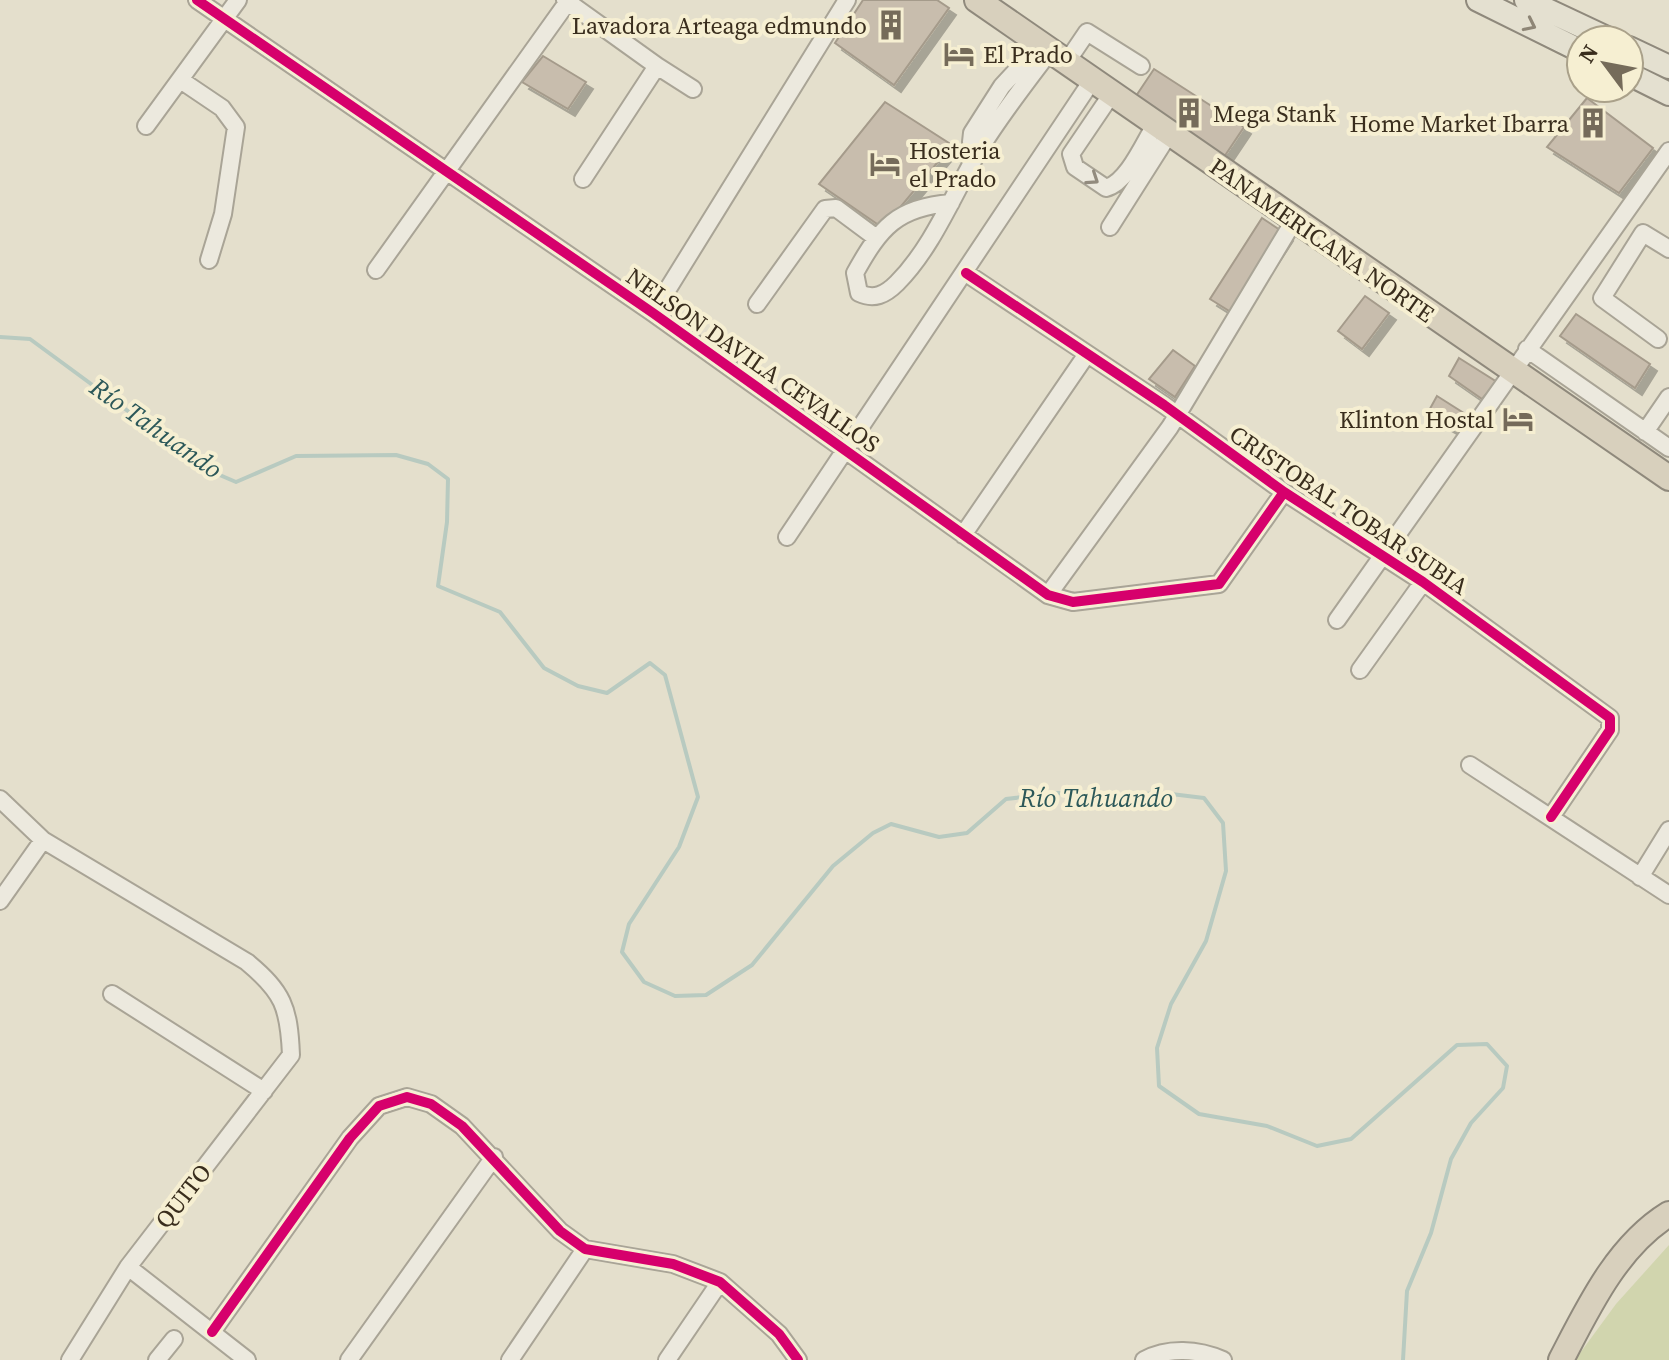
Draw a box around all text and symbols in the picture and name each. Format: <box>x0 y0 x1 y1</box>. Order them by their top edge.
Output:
building icon: Lavadora Arteaga edmundo <box>874 8 908 42</box>
place label: Lavadora Arteaga edmundo <box>572 9 867 42</box>
one-way arrow <box>1521 16 1536 31</box>
north arrow <box>1565 24 1645 104</box>
hotel icon: El Prado <box>942 37 976 71</box>
place label: El Prado <box>983 38 1073 71</box>
text: N <box>1571 39 1605 68</box>
building icon: Mega Stank <box>1172 96 1206 130</box>
place label: Mega Stank <box>1213 97 1337 130</box>
building icon: Home Market Ibarra <box>1576 106 1610 140</box>
place label: Home Market Ibarra <box>1349 107 1570 140</box>
place label: Hosteria el Prado <box>909 134 1001 195</box>
hotel icon: Hosteria el Prado <box>868 147 902 181</box>
street label: PANAMERICANA NORTE <box>1203 150 1441 330</box>
one-way arrow <box>1084 169 1098 184</box>
street label: NELSON DAVILA CEVALLOS <box>620 260 886 460</box>
water label: Río Tahuando <box>82 369 229 487</box>
hotel icon: Klinton Hostal <box>1501 402 1535 436</box>
place label: Klinton Hostal <box>1339 403 1494 436</box>
street label: CRISTOBAL TOBAR SUBIA <box>1223 418 1475 602</box>
water label: Río Tahuando <box>1018 780 1173 816</box>
street label: QUITO <box>147 1157 219 1235</box>

